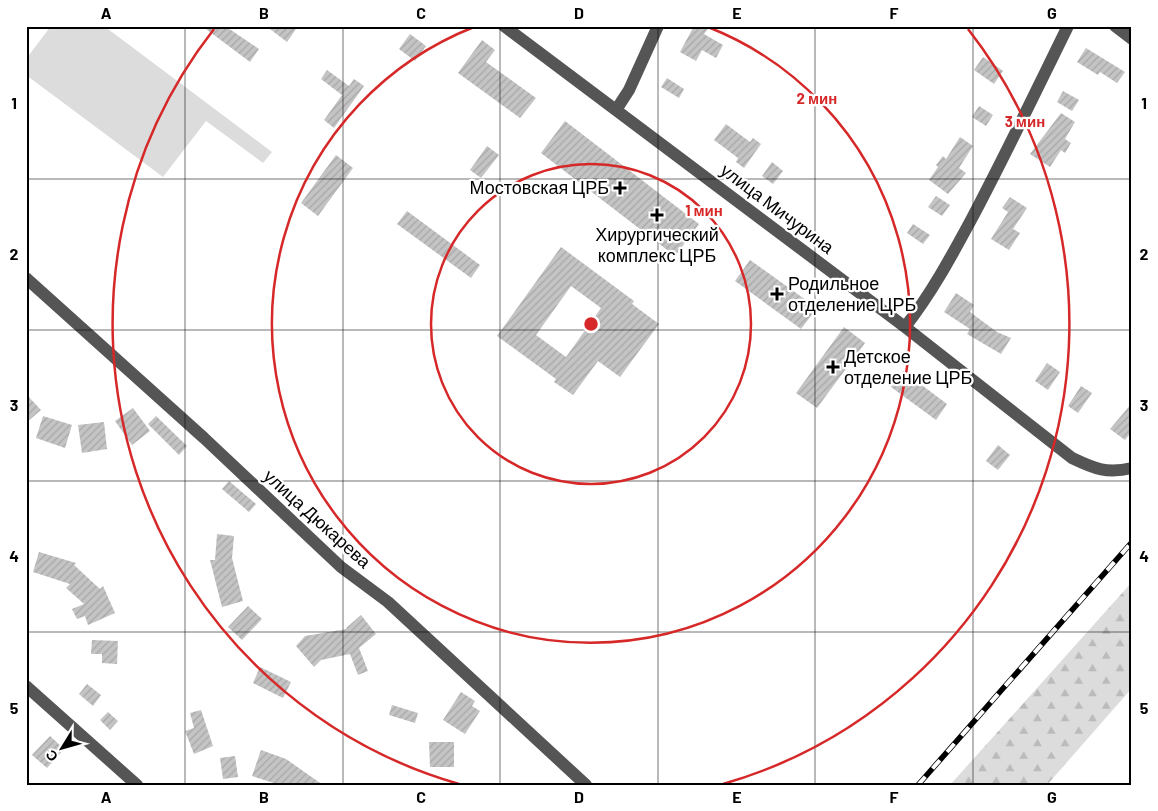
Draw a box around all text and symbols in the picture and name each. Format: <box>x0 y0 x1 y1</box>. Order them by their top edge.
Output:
text: A <box>101 3 112 22</box>
text: B <box>259 3 269 22</box>
text: C <box>416 3 426 22</box>
text: D <box>574 3 584 22</box>
text: E <box>732 3 742 22</box>
text: F <box>890 3 899 22</box>
text: G <box>1047 3 1057 22</box>
text: 2 мин <box>797 89 837 107</box>
text: 1 <box>11 93 17 112</box>
text: 1 <box>1141 93 1147 112</box>
text: 3 мин <box>1005 112 1045 130</box>
street label: улица Мичурина <box>717 158 839 259</box>
place label: Мостовская ЦРБ <box>470 176 609 198</box>
marker: Мостовская ЦРБ <box>613 181 627 195</box>
text: 1 мин <box>685 201 723 219</box>
marker: Хирургический комплекс ЦРБ <box>650 208 664 222</box>
place label: Хирургический комплекс ЦРБ <box>595 223 719 266</box>
text: 2 <box>10 244 19 263</box>
text: 2 <box>1140 244 1149 263</box>
place label: Родильное отделение ЦРБ <box>788 272 916 315</box>
marker: Родильное отделение ЦРБ <box>770 287 784 301</box>
centre of rings <box>582 315 600 333</box>
place label: Детское отделение ЦРБ <box>844 345 972 388</box>
marker: Детское отделение ЦРБ <box>826 360 840 374</box>
text: 3 <box>10 395 18 414</box>
text: 3 <box>1140 395 1148 414</box>
street label: улица Дюкарева <box>260 464 376 573</box>
text: 4 <box>9 546 19 565</box>
text: 4 <box>1139 546 1149 565</box>
text: 5 <box>10 698 19 717</box>
text: 5 <box>1140 698 1149 717</box>
north arrow <box>38 724 88 774</box>
text: С <box>41 747 61 765</box>
text: A <box>101 787 112 806</box>
text: B <box>259 787 269 806</box>
text: C <box>416 787 426 806</box>
text: D <box>574 787 584 806</box>
text: E <box>732 787 742 806</box>
text: F <box>890 787 899 806</box>
text: G <box>1047 787 1057 806</box>

